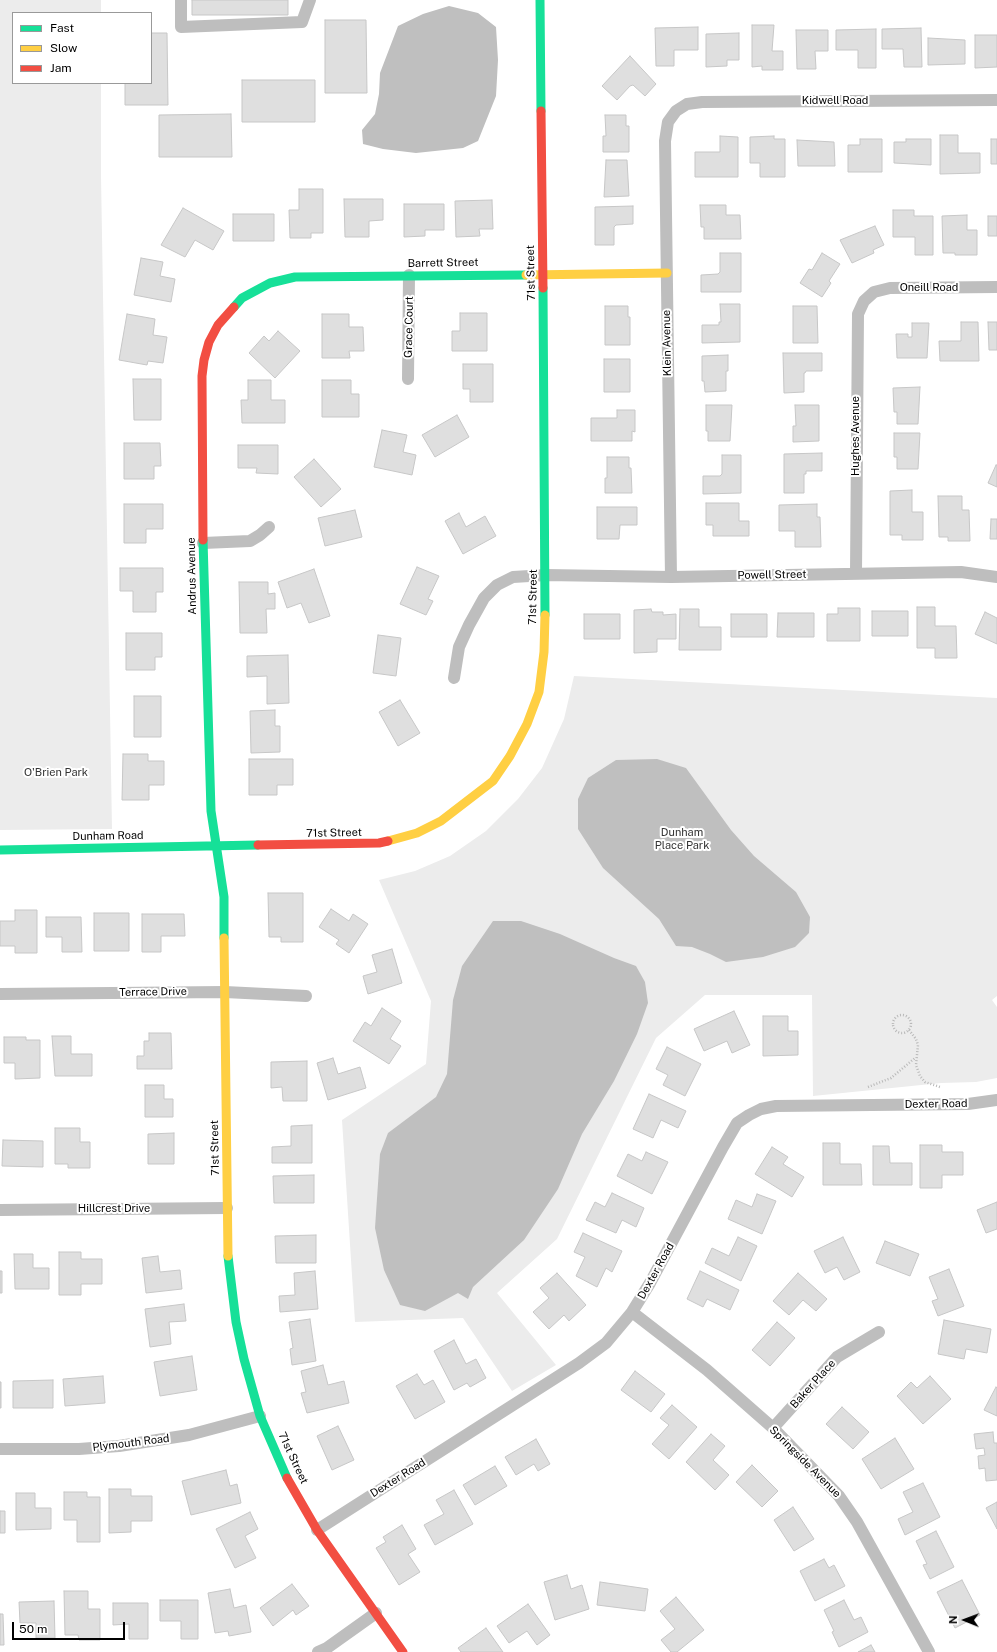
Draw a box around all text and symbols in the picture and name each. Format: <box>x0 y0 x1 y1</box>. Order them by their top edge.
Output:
legend <box>12 12 152 84</box>
text: Fast <box>50 21 74 35</box>
text: Slow <box>50 41 77 55</box>
text: Jam <box>50 61 72 75</box>
street label: Kidwell Road <box>802 94 868 108</box>
street label: 71st Street <box>524 245 538 301</box>
street label: Barrett Street <box>408 256 478 270</box>
street label: Oneill Road <box>900 281 958 295</box>
street label: Grace Court <box>402 296 416 358</box>
street label: Klein Avenue <box>660 310 674 376</box>
street label: Hughes Avenue <box>849 396 863 476</box>
street label: Andrus Avenue <box>185 537 199 615</box>
street label: Powell Street <box>737 568 807 582</box>
street label: 71st Street <box>526 569 540 625</box>
park label: O'Brien Park <box>24 766 88 780</box>
street label: 71st Street <box>306 826 362 840</box>
park label: Dunham Place Park <box>655 826 709 852</box>
street label: Dunham Road <box>72 829 144 843</box>
street label: Terrace Drive <box>119 985 187 999</box>
street label: Dexter Road <box>904 1097 968 1111</box>
street label: 71st Street <box>208 1120 222 1176</box>
street label: Hillcrest Drive <box>78 1202 150 1216</box>
street label: Dexter Road <box>635 1240 677 1302</box>
street label: Baker Place <box>788 1357 838 1411</box>
street label: Springside Avenue <box>767 1424 843 1500</box>
street label: 71st Street <box>275 1430 311 1486</box>
street label: Plymouth Road <box>92 1432 170 1454</box>
street label: Dexter Road <box>368 1456 428 1500</box>
north arrow <box>945 1600 985 1640</box>
scale bar <box>14 1614 127 1640</box>
text: N <box>947 1615 959 1624</box>
text: 50 m <box>19 1622 47 1636</box>

